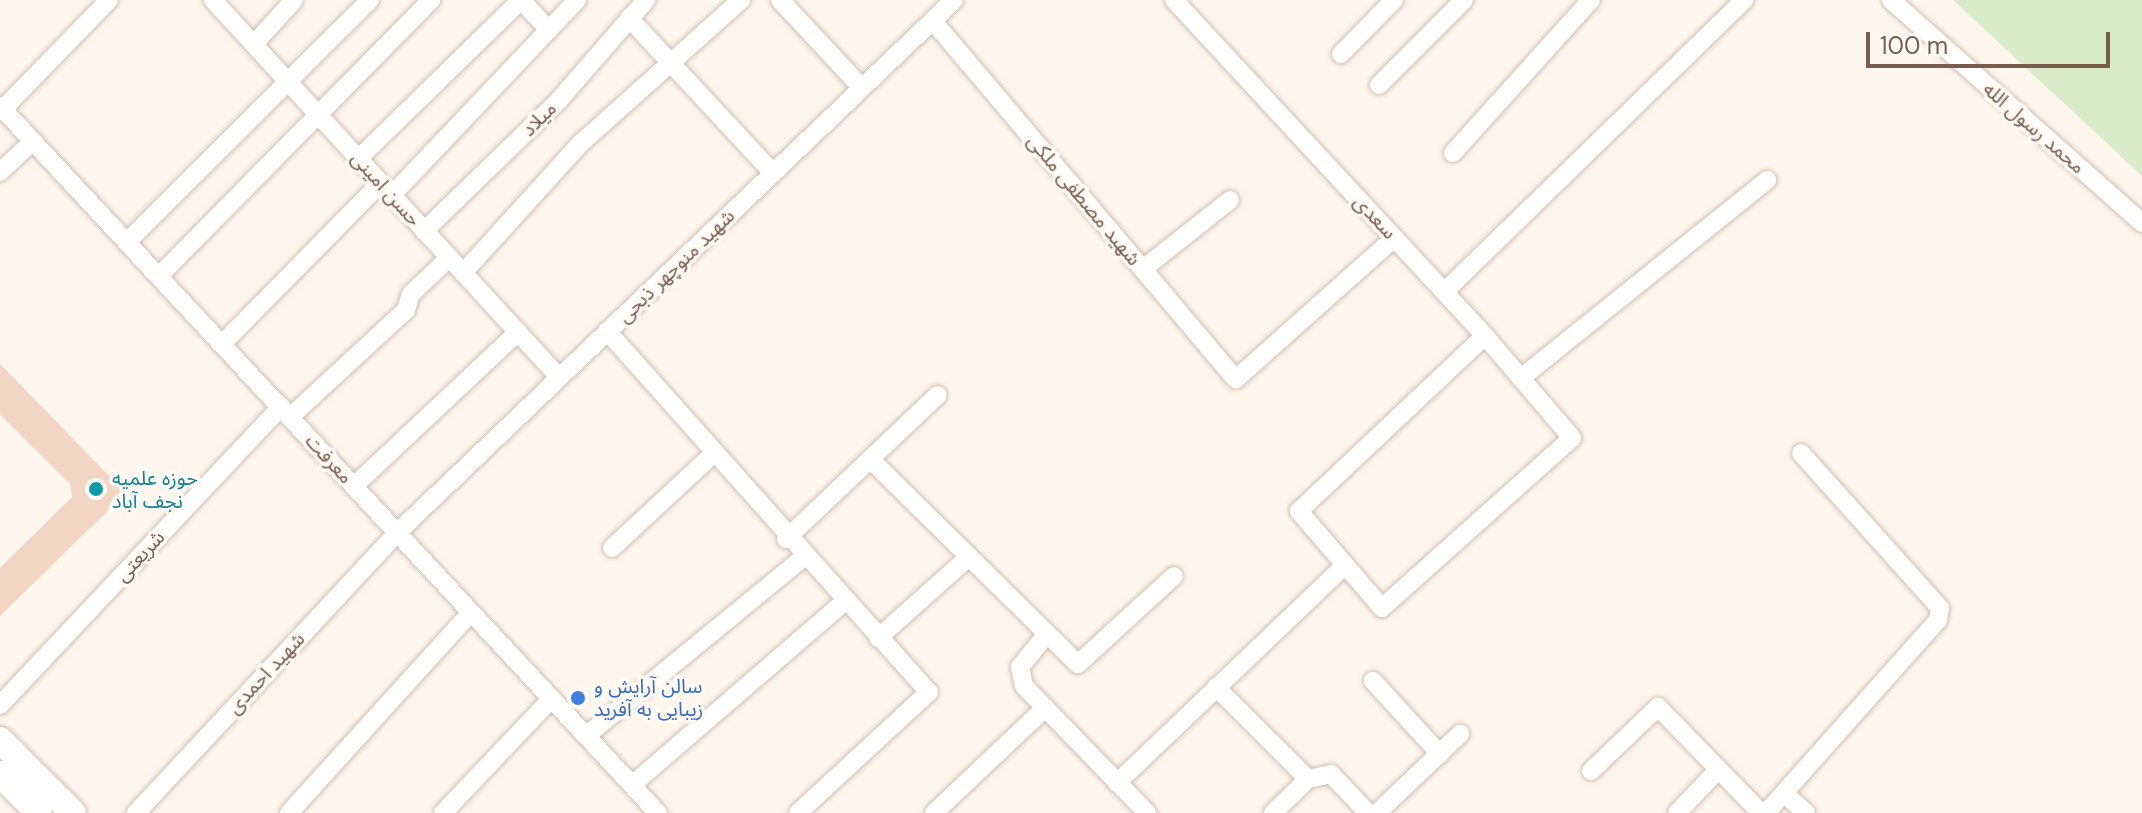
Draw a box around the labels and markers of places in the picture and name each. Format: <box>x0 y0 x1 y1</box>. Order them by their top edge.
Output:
place label: حوزه علمیه نجف آباد <box>112 466 198 513</box>
marker: حوزه علمیه نجف آباد <box>87 480 105 498</box>
place label: سالن آرایش و زیبایی به آفرید <box>594 674 703 721</box>
marker: سالن آرایش و زیبایی به آفرید <box>569 689 587 707</box>

